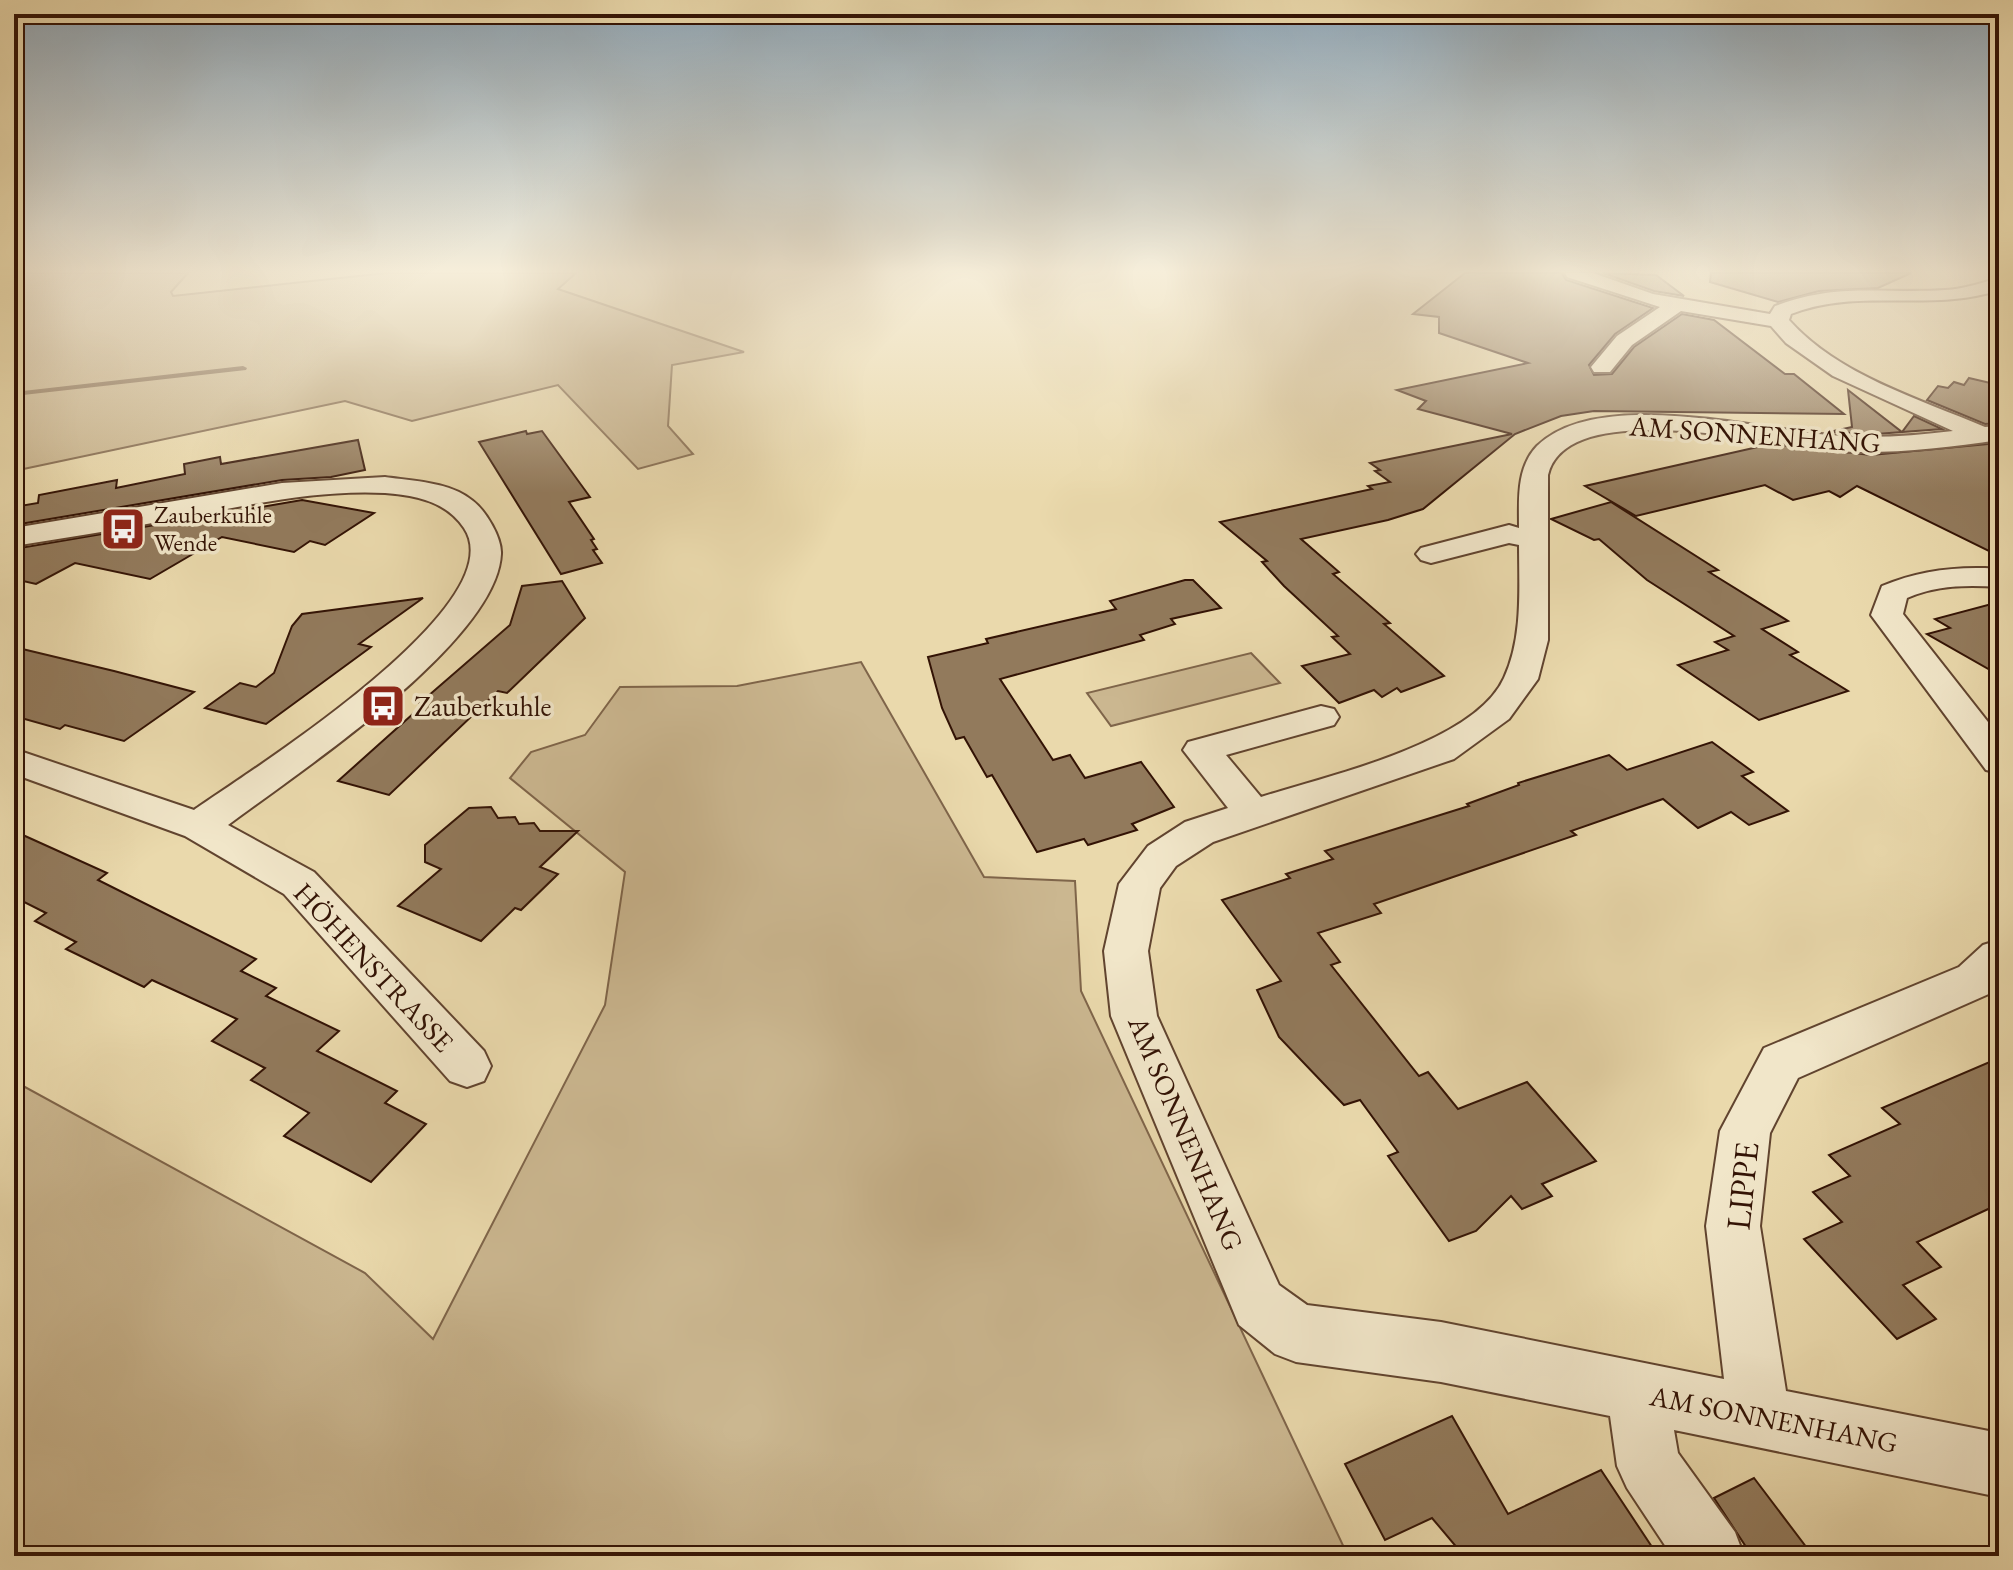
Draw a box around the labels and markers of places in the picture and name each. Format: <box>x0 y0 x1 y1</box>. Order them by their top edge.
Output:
place label: Zauberkuhle Wende <box>154 499 272 558</box>
bus stop icon: Zauberkuhle Wende <box>99 505 147 553</box>
bus stop icon: Zauberkuhle <box>359 682 407 730</box>
place label: Zauberkuhle <box>414 688 552 724</box>

